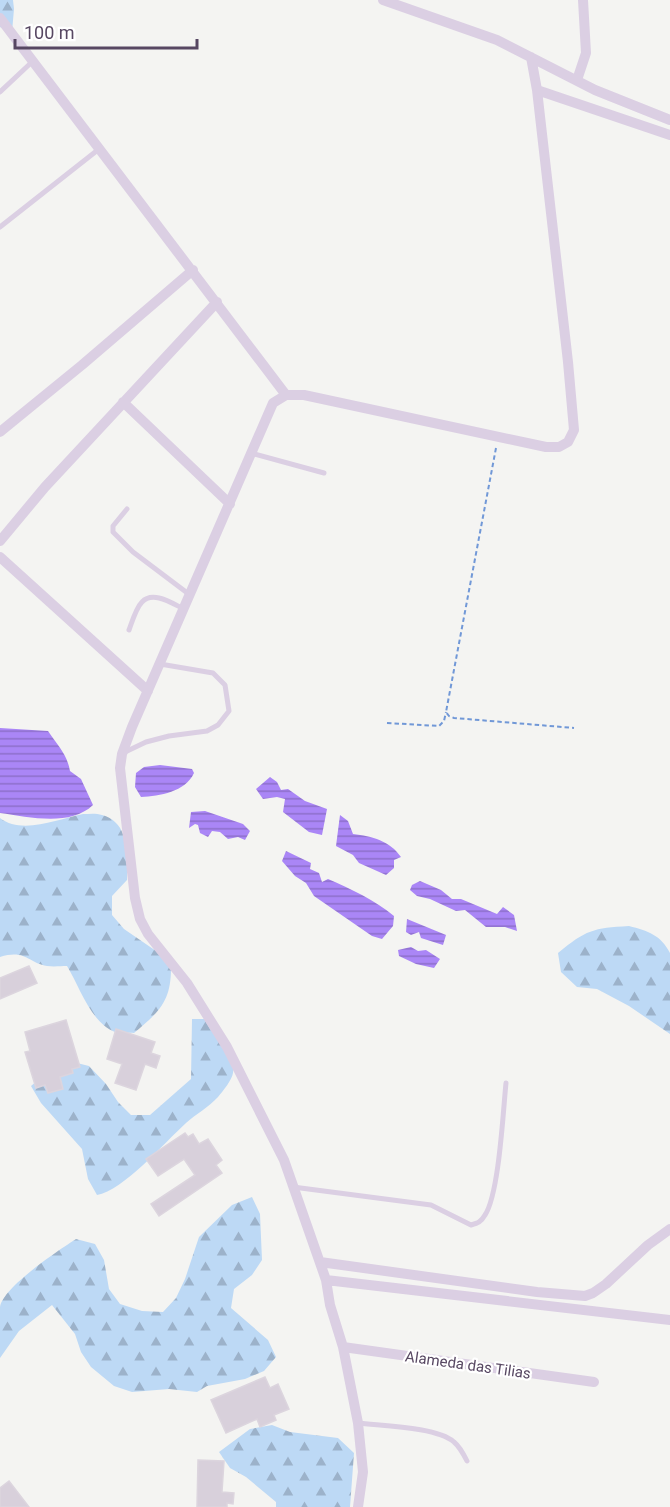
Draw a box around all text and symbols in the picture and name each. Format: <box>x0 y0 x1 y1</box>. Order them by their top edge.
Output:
scale bar <box>15 12 196 50</box>
text: 100 m <box>24 22 75 43</box>
street label: Alameda das Tilias <box>404 1347 532 1383</box>

